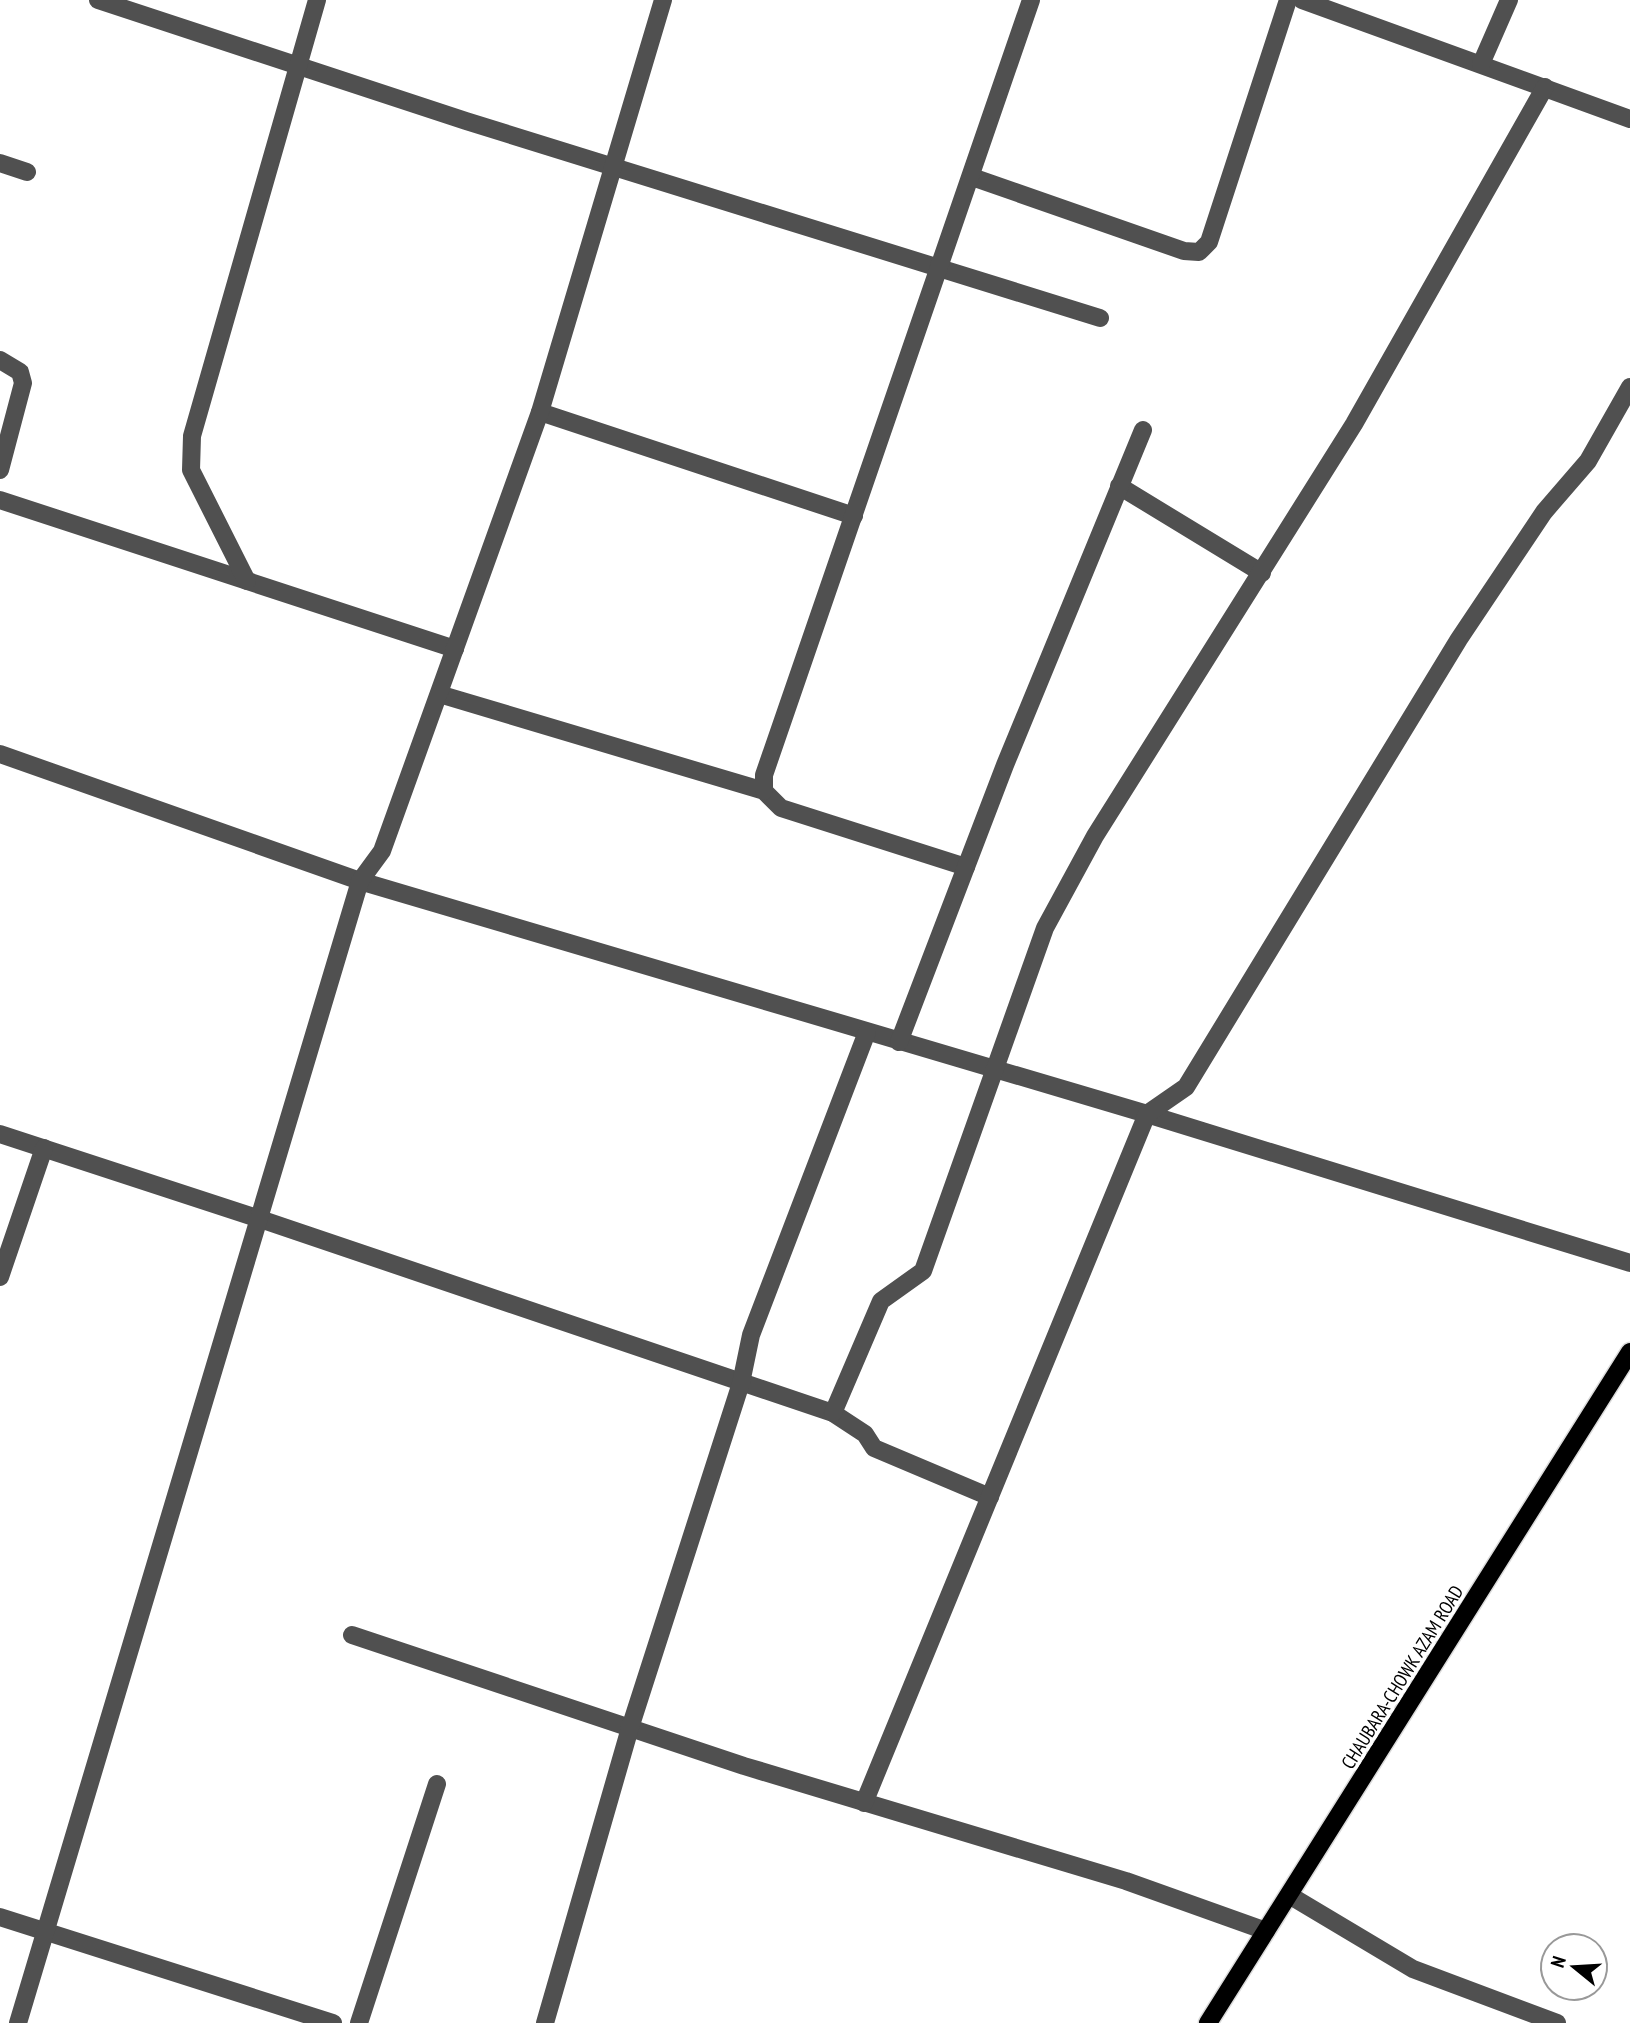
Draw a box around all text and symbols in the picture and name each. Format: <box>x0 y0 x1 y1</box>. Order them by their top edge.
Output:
street label: CHAUBARA-CHOWK AZAM ROAD <box>1336 1581 1468 1773</box>
north arrow <box>1539 1932 1609 2002</box>
text: N <box>1545 1953 1571 1970</box>

